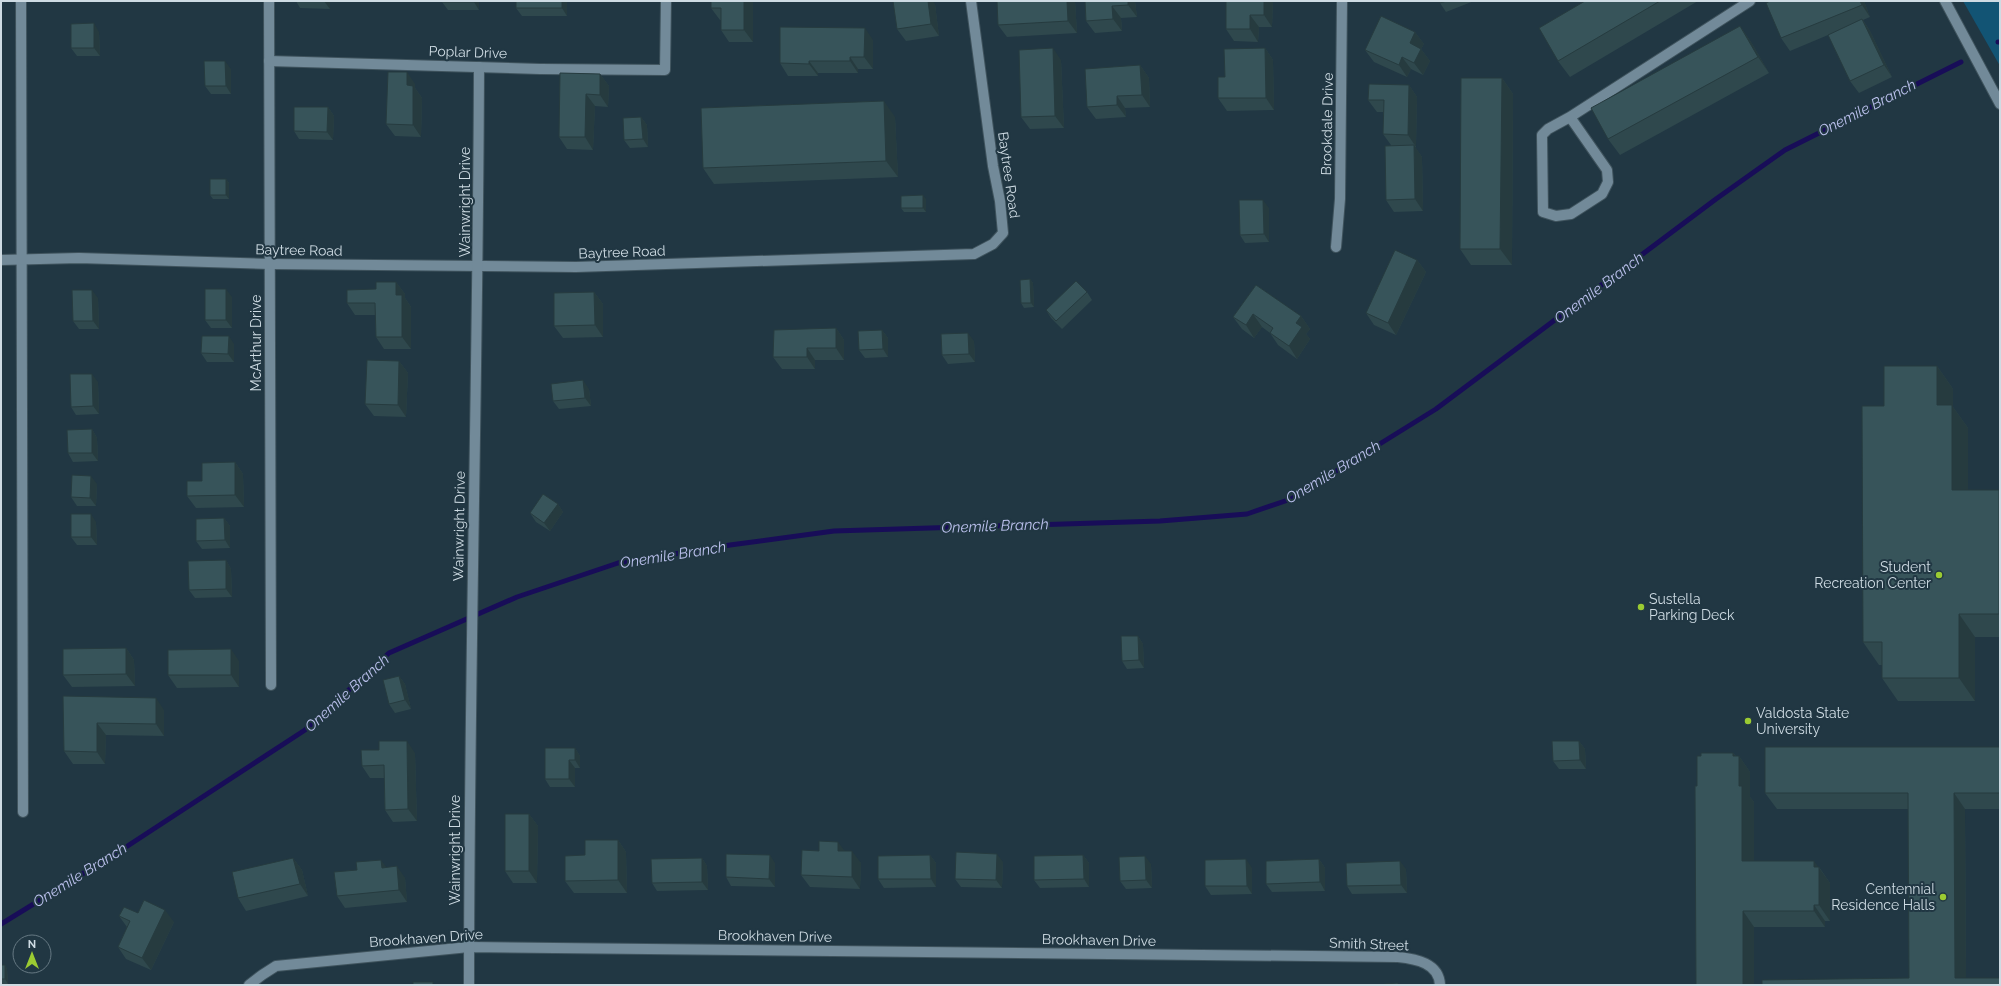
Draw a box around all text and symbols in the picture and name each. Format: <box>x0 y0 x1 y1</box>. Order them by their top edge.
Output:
street label: Poplar Drive <box>428 43 508 61</box>
street label: Brookdale Drive <box>1318 72 1336 176</box>
water label: Onemile Branch <box>1815 76 1919 140</box>
street label: Baytree Road <box>995 131 1023 219</box>
street label: Wainwright Drive <box>457 147 473 257</box>
street label: Baytree Road <box>255 241 343 259</box>
street label: Baytree Road <box>578 242 666 262</box>
water label: Onemile Branch <box>1551 248 1647 328</box>
street label: McArthur Drive <box>248 295 264 391</box>
water label: Onemile Branch <box>1282 437 1384 507</box>
street label: Wainwright Drive <box>450 471 468 581</box>
water label: Onemile Branch <box>941 515 1049 537</box>
water label: Onemile Branch <box>619 538 727 572</box>
place label: Student Recreation Center <box>1814 559 1931 591</box>
marker: Student Recreation Center <box>1934 570 1944 580</box>
place label: Sustella Parking Deck <box>1649 591 1735 623</box>
marker: Sustella Parking Deck <box>1636 602 1646 612</box>
water label: Onemile Branch <box>301 650 393 736</box>
place label: Valdosta State University <box>1756 705 1849 737</box>
marker: Valdosta State University <box>1743 716 1753 726</box>
street label: Wainwright Drive <box>447 795 463 905</box>
water label: Onemile Branch <box>30 839 130 911</box>
place label: Centennial Residence Halls <box>1831 881 1935 913</box>
marker: Centennial Residence Halls <box>1938 892 1948 902</box>
street label: Brookhaven Drive <box>368 926 484 950</box>
street label: Brookhaven Drive <box>718 927 832 945</box>
street label: Brookhaven Drive <box>1042 931 1156 949</box>
north arrow <box>12 934 52 974</box>
street label: Smith Street <box>1329 935 1409 953</box>
text: N <box>28 938 36 951</box>

